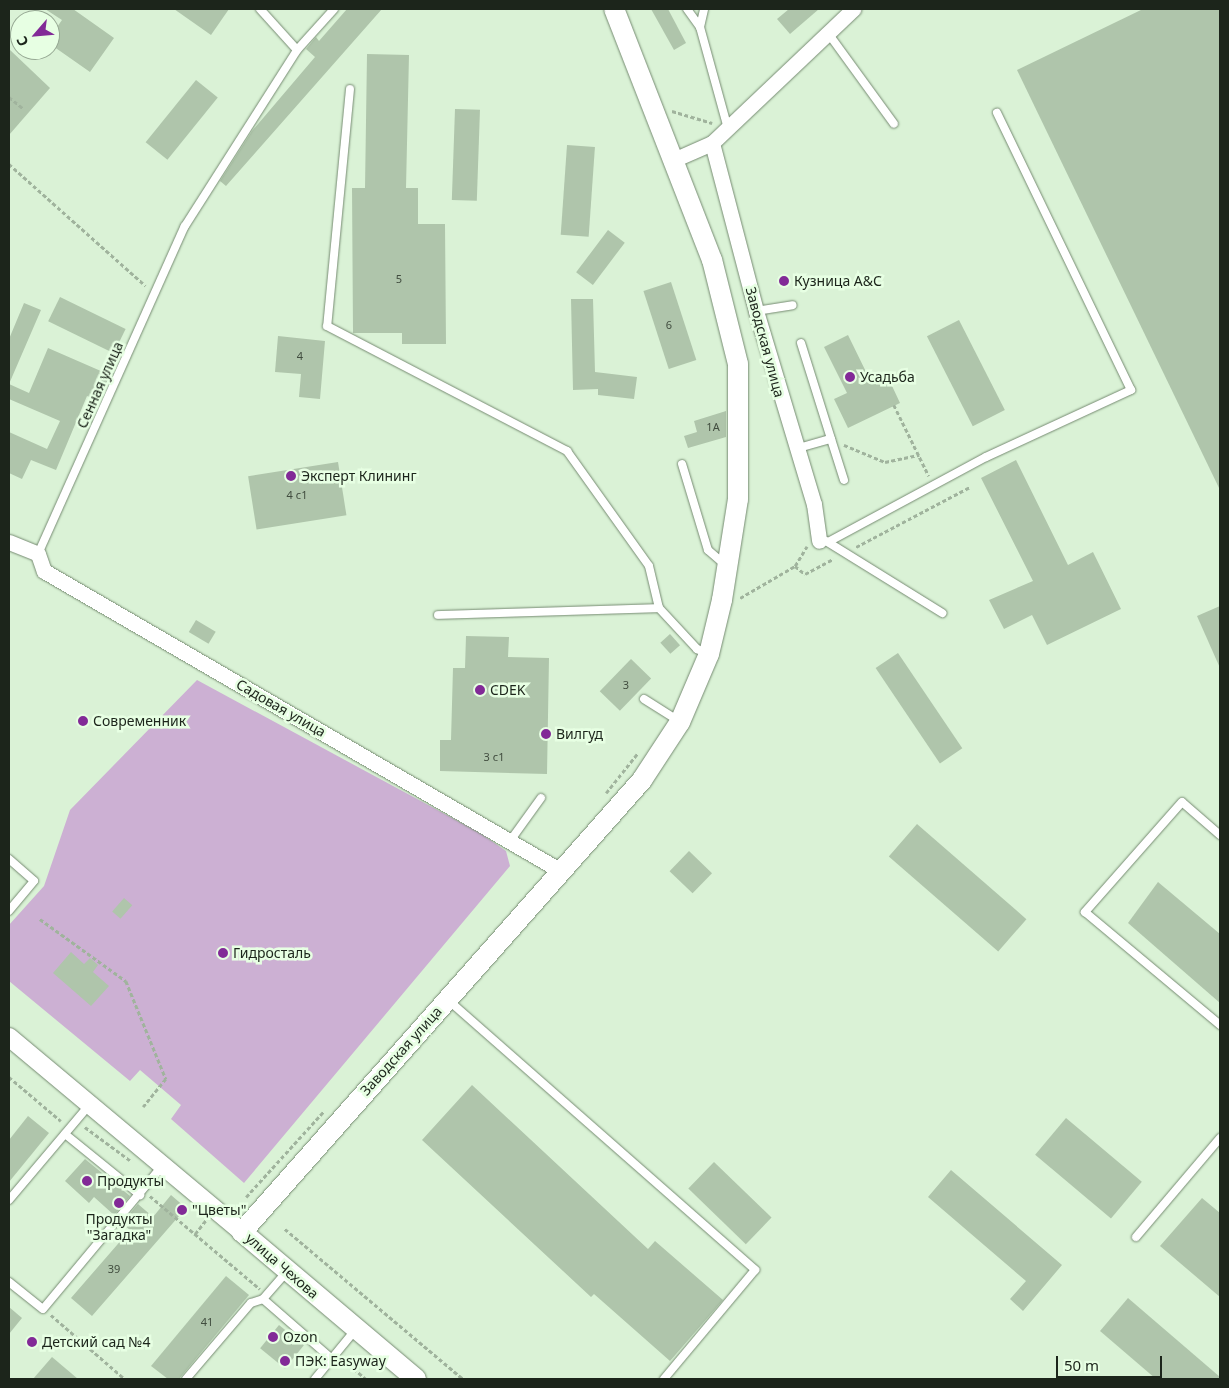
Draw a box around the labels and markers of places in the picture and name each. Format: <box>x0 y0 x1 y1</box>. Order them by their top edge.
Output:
place label: Кузница А&С <box>794 273 882 289</box>
marker: Кузница А&С <box>778 275 790 287</box>
place label: Усадьба <box>860 369 915 385</box>
marker: Усадьба <box>844 371 856 383</box>
place label: Эксперт Клининг <box>301 468 417 484</box>
marker: Эксперт Клининг <box>285 470 297 482</box>
place label: CDEK <box>490 682 526 698</box>
marker: CDEK <box>474 684 486 696</box>
place label: Современник <box>93 713 186 729</box>
marker: Современник <box>77 715 89 727</box>
place label: Вилгуд <box>556 726 603 742</box>
marker: Вилгуд <box>540 728 552 740</box>
place label: Гидросталь <box>233 945 311 961</box>
marker: Гидросталь <box>217 947 229 959</box>
place label: Продукты <box>97 1173 164 1189</box>
marker: Продукты <box>81 1175 93 1187</box>
marker: Продукты "Загадка" <box>113 1197 125 1209</box>
place label: "Цветы" <box>192 1202 246 1218</box>
marker: "Цветы" <box>176 1204 188 1216</box>
place label: Продукты "Загадка" <box>85 1211 153 1244</box>
place label: Ozon <box>283 1329 318 1345</box>
marker: Ozon <box>267 1331 279 1343</box>
place label: Детский сад №4 <box>42 1334 151 1350</box>
marker: Детский сад №4 <box>26 1336 38 1348</box>
place label: ПЭК: Easyway <box>295 1353 386 1369</box>
marker: ПЭК: Easyway <box>279 1355 291 1367</box>

